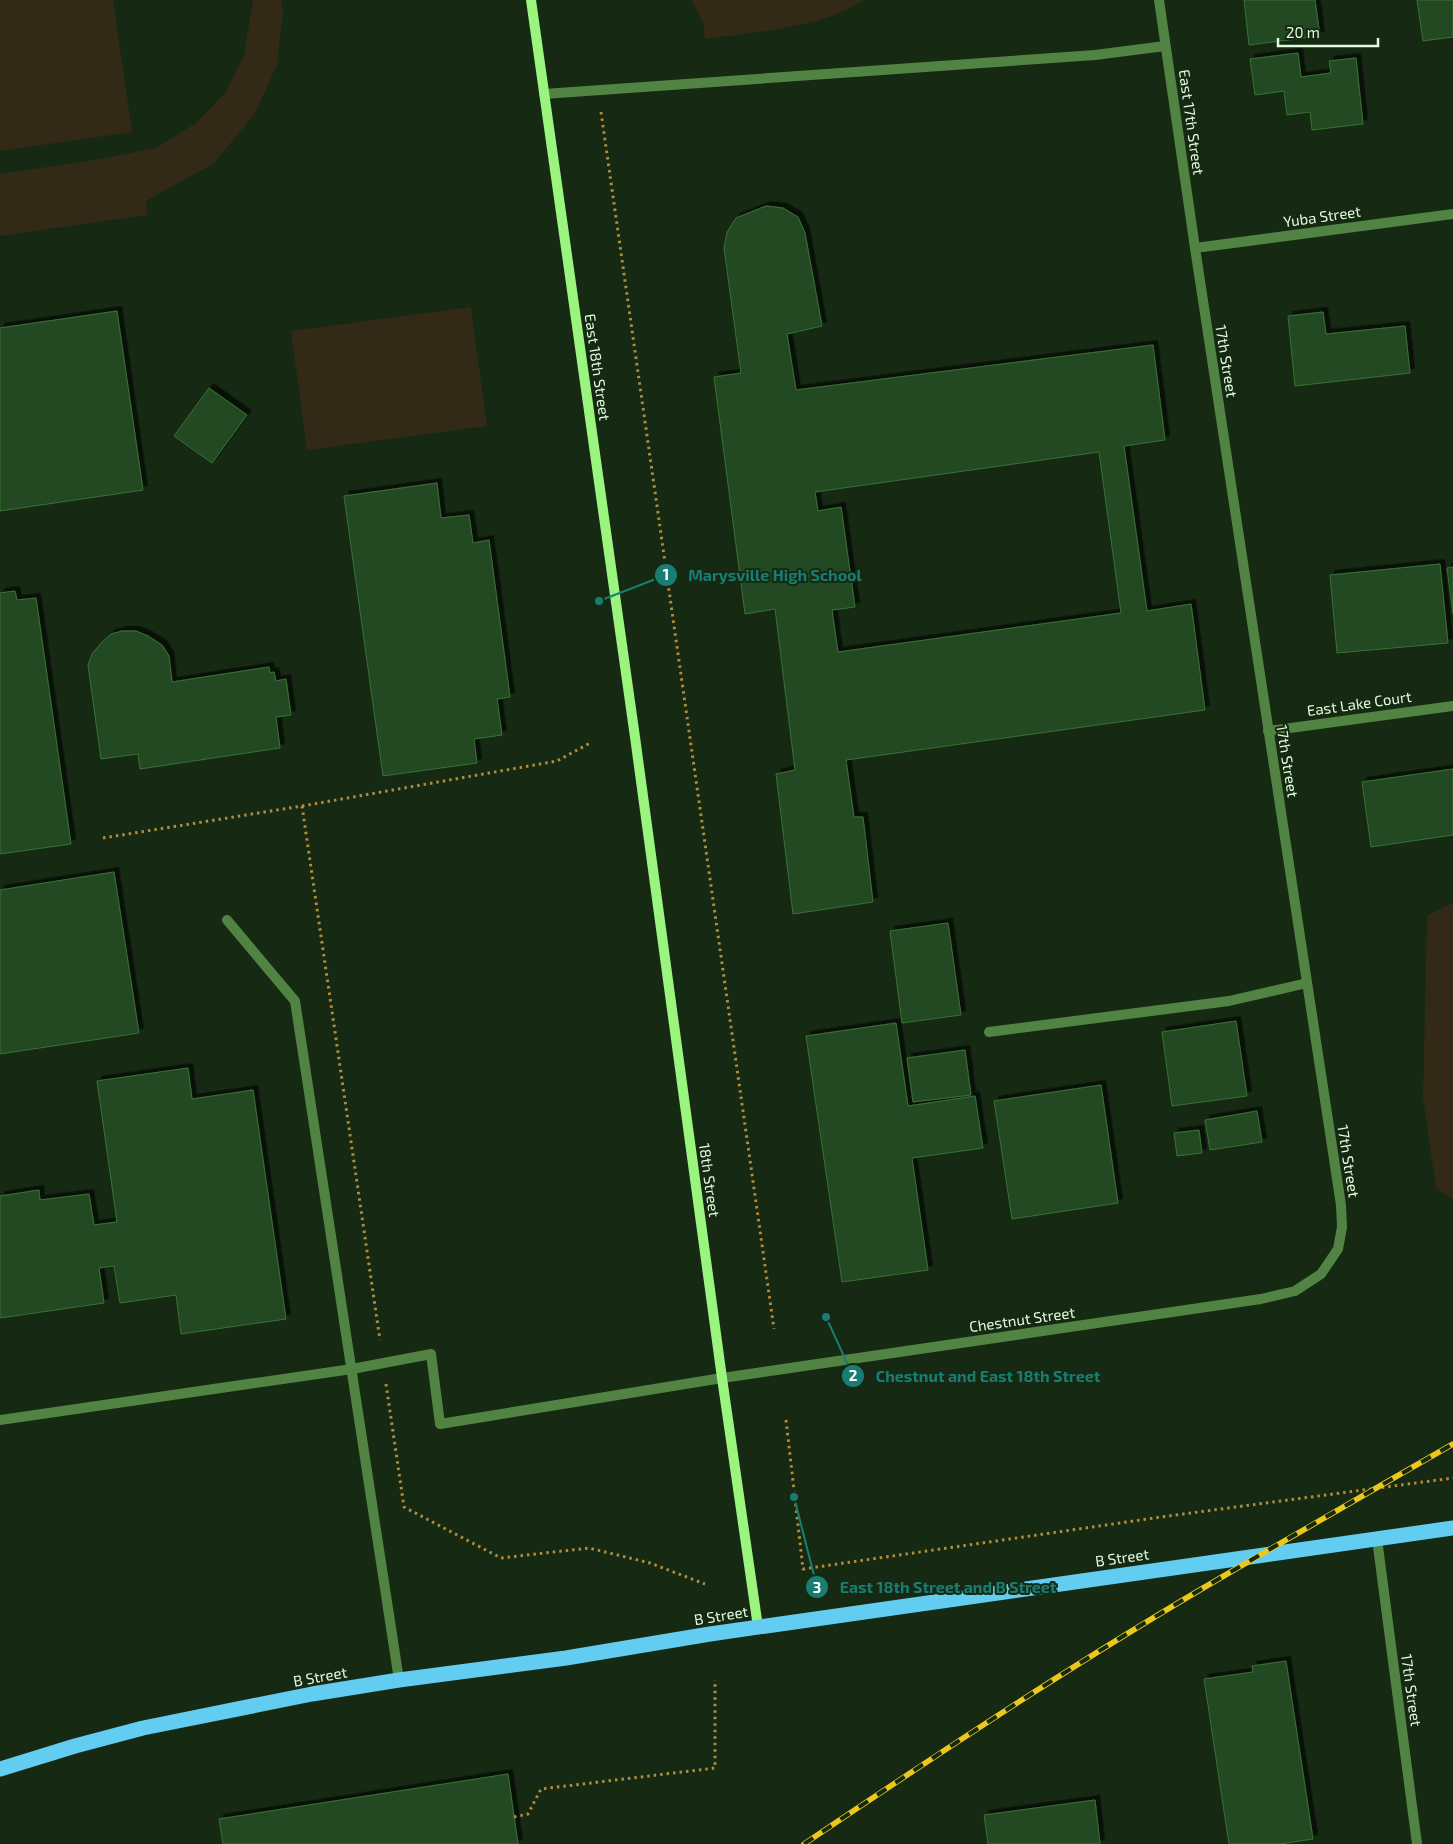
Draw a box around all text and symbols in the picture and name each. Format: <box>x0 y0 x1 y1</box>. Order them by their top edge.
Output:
scale bar <box>1278 15 1378 47</box>
text: 20 m <box>1286 23 1320 41</box>
street label: East 17th Street <box>1176 68 1208 176</box>
street label: Yuba Street <box>1282 202 1362 230</box>
street label: East 18th Street <box>582 312 614 422</box>
street label: 17th Street <box>1212 323 1242 399</box>
callout: Marysville High School <box>653 559 872 590</box>
text: 1 <box>663 565 669 583</box>
text: Marysville High School <box>688 565 863 585</box>
street label: East Lake Court <box>1306 687 1413 719</box>
street label: 17th Street <box>1273 723 1303 799</box>
street label: 17th Street <box>1334 1123 1364 1199</box>
street label: 18th Street <box>696 1142 724 1218</box>
street label: Chestnut Street <box>968 1303 1076 1335</box>
callout: Chestnut and East 18th Street <box>841 1360 1110 1391</box>
text: 2 <box>849 1366 858 1384</box>
text: Chestnut and East 18th Street <box>876 1366 1101 1385</box>
street label: B Street <box>1094 1544 1150 1570</box>
callout: East 18th Street and B Street <box>805 1572 1066 1603</box>
text: East 18th Street and B Street <box>840 1577 1057 1596</box>
text: 3 <box>813 1578 821 1596</box>
street label: B Street <box>693 1602 750 1628</box>
street label: 17th Street <box>1398 1653 1426 1728</box>
street label: B Street <box>292 1662 349 1690</box>

